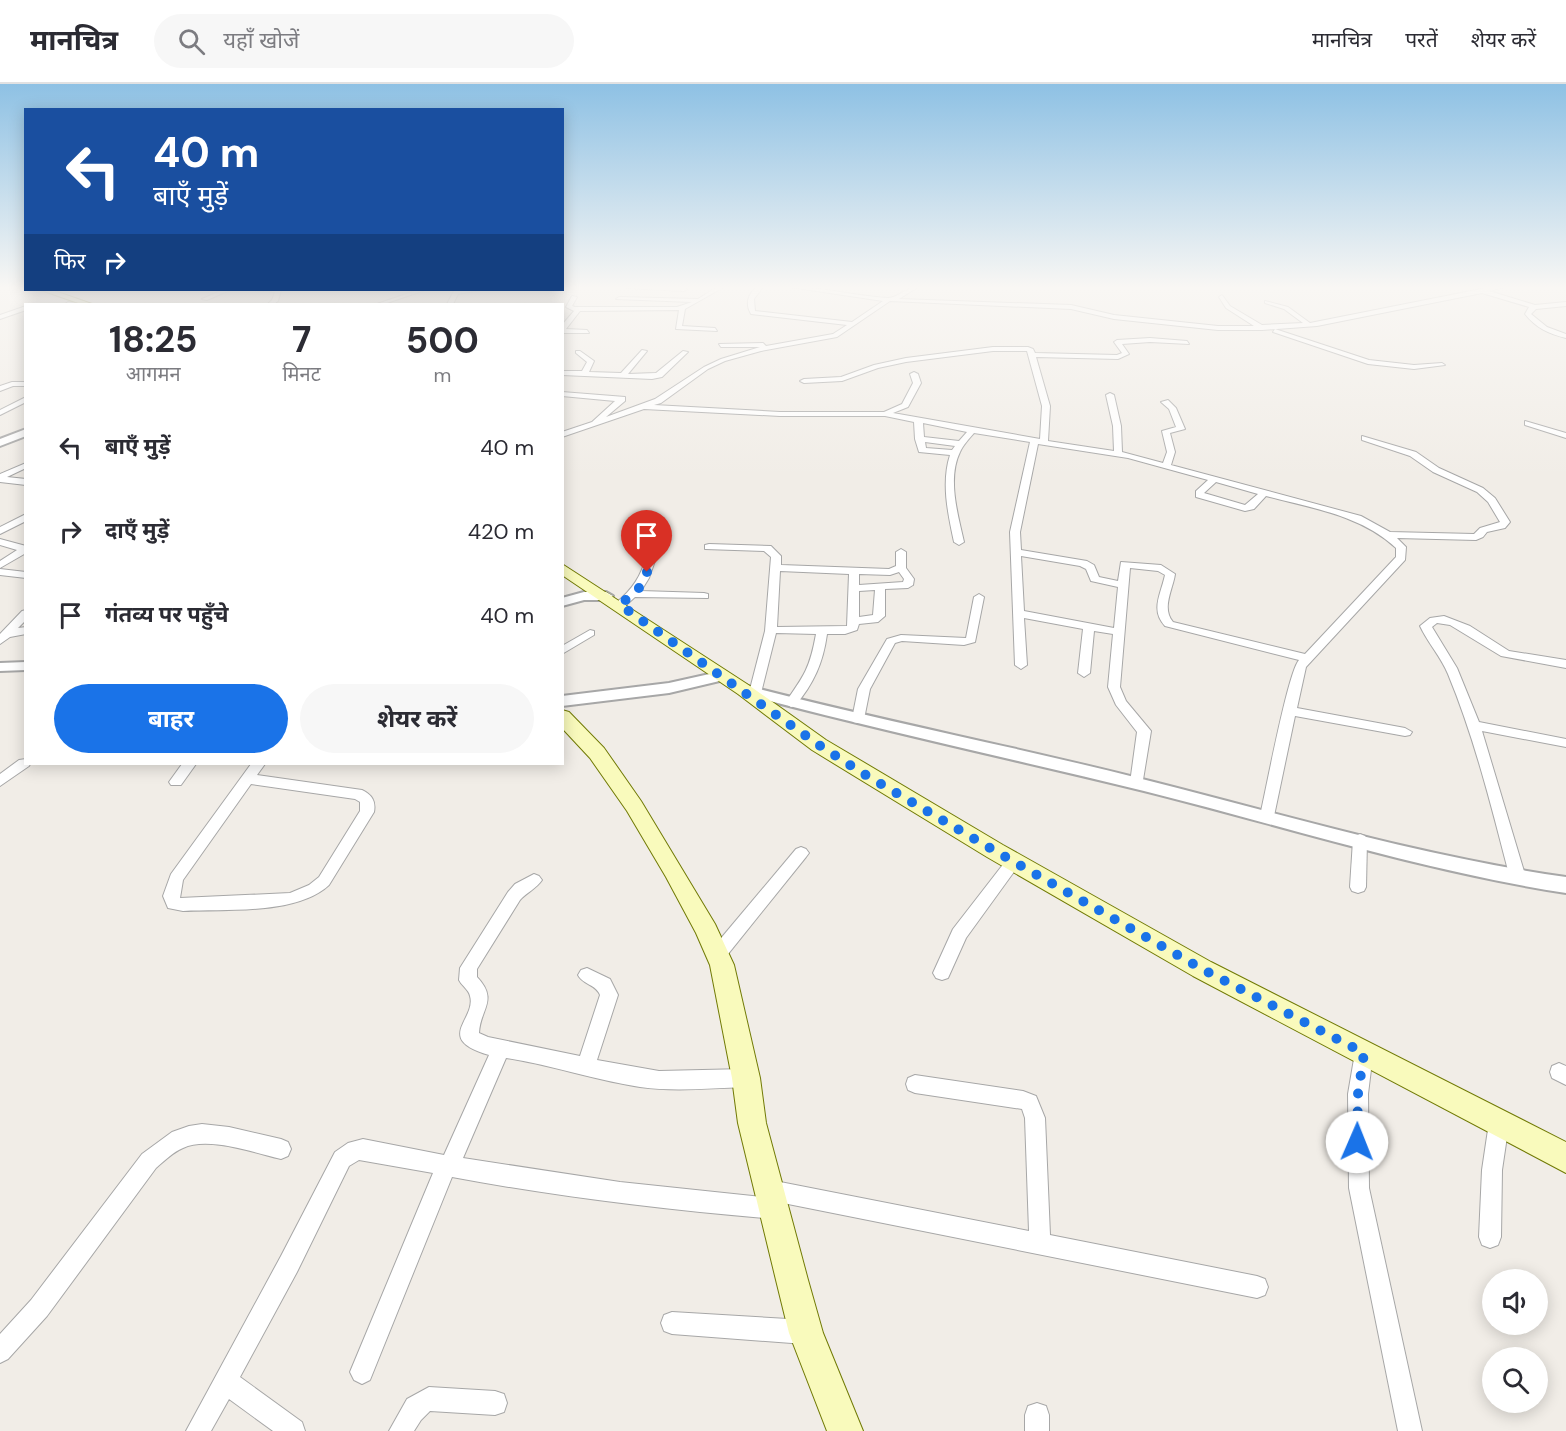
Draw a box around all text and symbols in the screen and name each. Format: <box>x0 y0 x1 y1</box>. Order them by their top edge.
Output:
search box <box>154 14 574 68</box>
text: मानचित्र <box>30 22 118 59</box>
icon: search <box>175 25 208 58</box>
text: यहाँ खोजें <box>223 26 299 55</box>
text: मानचित्र <box>1312 26 1372 54</box>
text: परतें <box>1405 26 1438 54</box>
text: शेयर करें <box>1471 26 1536 54</box>
text: 40 m <box>153 125 259 180</box>
icon: left <box>54 132 132 210</box>
text: बाएँ मुड़ें <box>153 178 228 213</box>
icon: right <box>98 246 131 279</box>
text: फिर <box>54 247 86 276</box>
text: 18:25 <box>109 316 197 363</box>
text: 7 <box>292 316 311 363</box>
text: 500 <box>406 317 479 364</box>
text: आगमन <box>126 361 181 387</box>
text: मिनट <box>282 361 321 387</box>
text: m <box>433 362 451 388</box>
icon: left <box>54 431 87 464</box>
text: बाएँ मुड़ें <box>105 432 171 461</box>
text: 40 m <box>480 433 534 462</box>
pin <box>621 510 672 572</box>
icon: right <box>54 515 87 548</box>
text: दाएँ मुड़ें <box>105 516 169 545</box>
text: 420 m <box>468 517 534 546</box>
icon: arrive <box>630 519 663 552</box>
icon: arrive <box>54 599 87 632</box>
text: गंतव्य पर पहुँचे <box>105 600 228 629</box>
text: 40 m <box>480 601 534 630</box>
button: बाहर <box>54 684 288 753</box>
button: शेयर करें <box>300 684 534 753</box>
position arrow <box>1325 1110 1389 1174</box>
map controls <box>1482 1269 1548 1413</box>
button: sound <box>1482 1269 1548 1335</box>
button: search <box>1482 1347 1548 1413</box>

